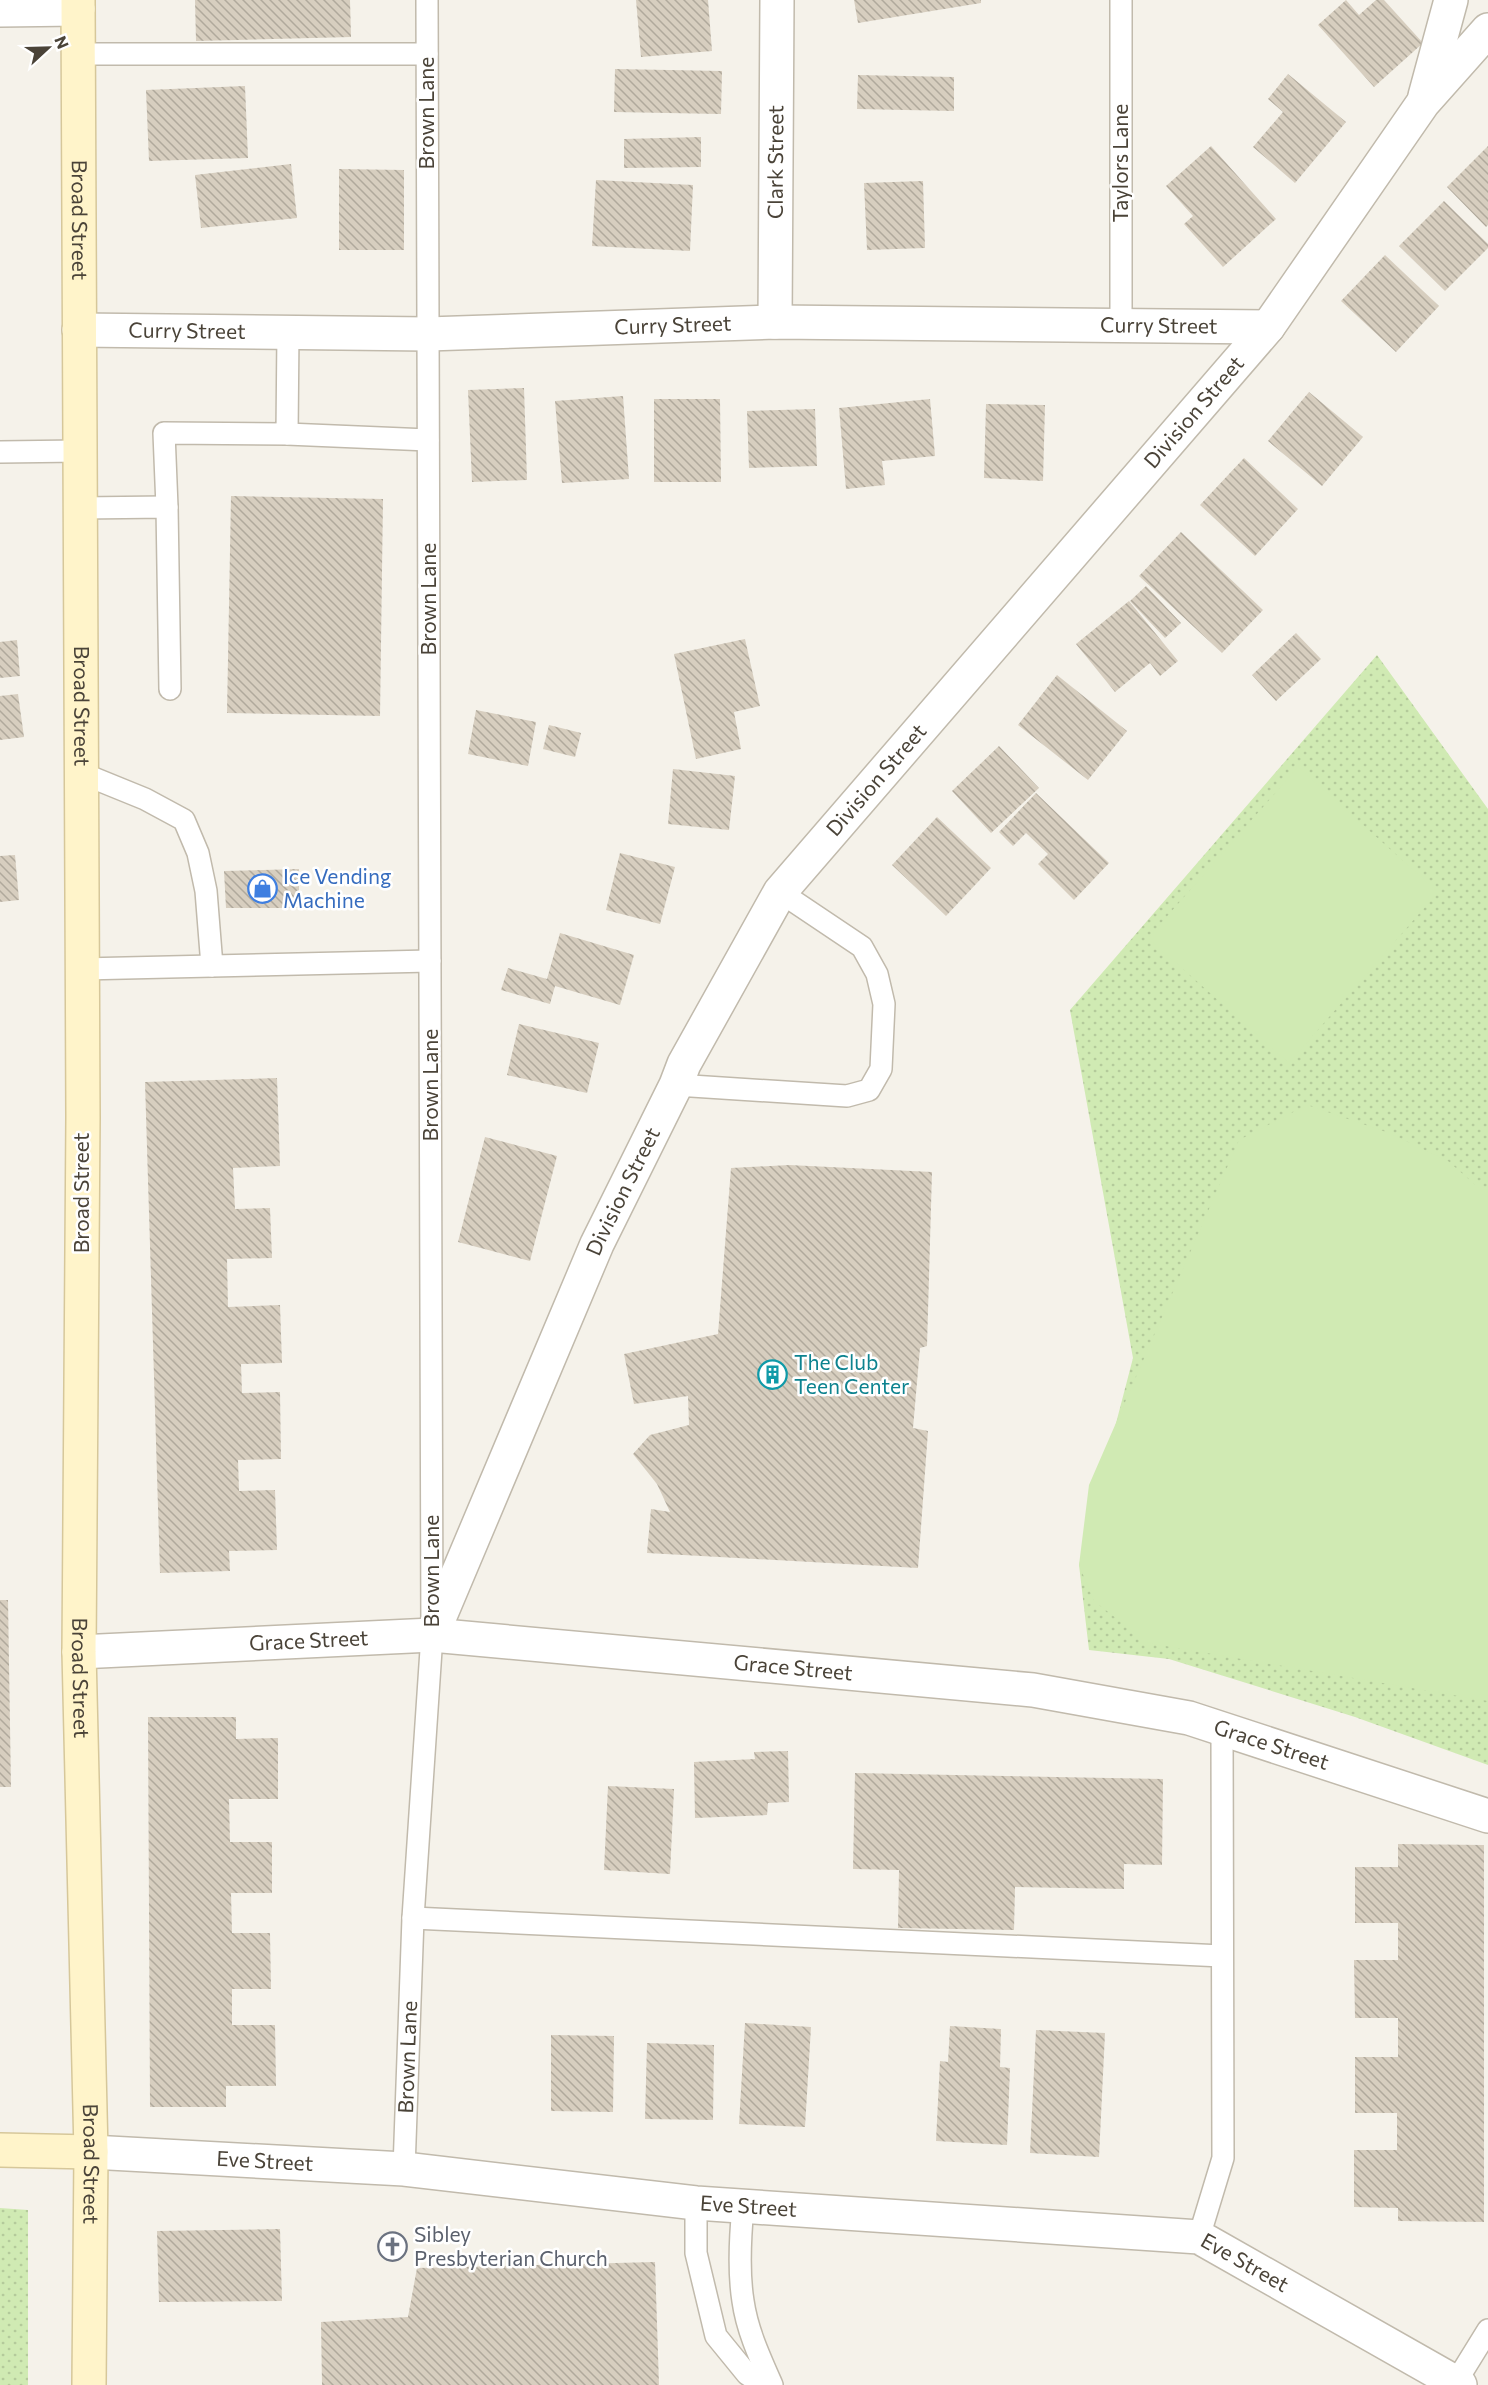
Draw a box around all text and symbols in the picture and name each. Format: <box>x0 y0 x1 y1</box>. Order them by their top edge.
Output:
north arrow <box>18 18 78 78</box>
text: N <box>51 33 73 51</box>
street label: Brown Lane <box>413 57 438 169</box>
street label: Taylors Lane <box>1107 104 1132 222</box>
street label: Clark Street <box>762 105 787 219</box>
street label: Broad Street <box>68 160 93 280</box>
street label: Curry Street <box>614 310 732 339</box>
street label: Curry Street <box>1100 311 1217 337</box>
street label: Curry Street <box>128 317 246 343</box>
street label: Division Street <box>1138 350 1248 473</box>
street label: Brown Lane <box>415 543 440 655</box>
street label: Broad Street <box>70 646 95 766</box>
street label: Division Street <box>820 718 931 840</box>
place label: Ice Vending Machine <box>283 863 391 912</box>
shop icon: Ice Vending Machine <box>246 873 278 905</box>
street label: Brown Lane <box>417 1029 442 1141</box>
street label: Division Street <box>580 1123 664 1259</box>
street label: Broad Street <box>68 1133 93 1253</box>
place label: The Club Teen Center <box>794 1349 909 1398</box>
building icon: The Club Teen Center <box>757 1359 789 1391</box>
street label: Brown Lane <box>418 1515 443 1627</box>
street label: Broad Street <box>68 1618 95 1739</box>
street label: Grace Street <box>248 1624 369 1655</box>
street label: Grace Street <box>733 1649 854 1684</box>
street label: Grace Street <box>1211 1713 1332 1774</box>
street label: Brown Lane <box>392 2000 421 2114</box>
street label: Broad Street <box>79 2103 105 2224</box>
street label: Eve Street <box>216 2145 314 2175</box>
street label: Eve Street <box>699 2189 798 2221</box>
place label: Sibley Presbyterian Church <box>414 2221 608 2270</box>
street label: Eve Street <box>1197 2227 1294 2296</box>
church icon: Sibley Presbyterian Church <box>377 2231 409 2263</box>

